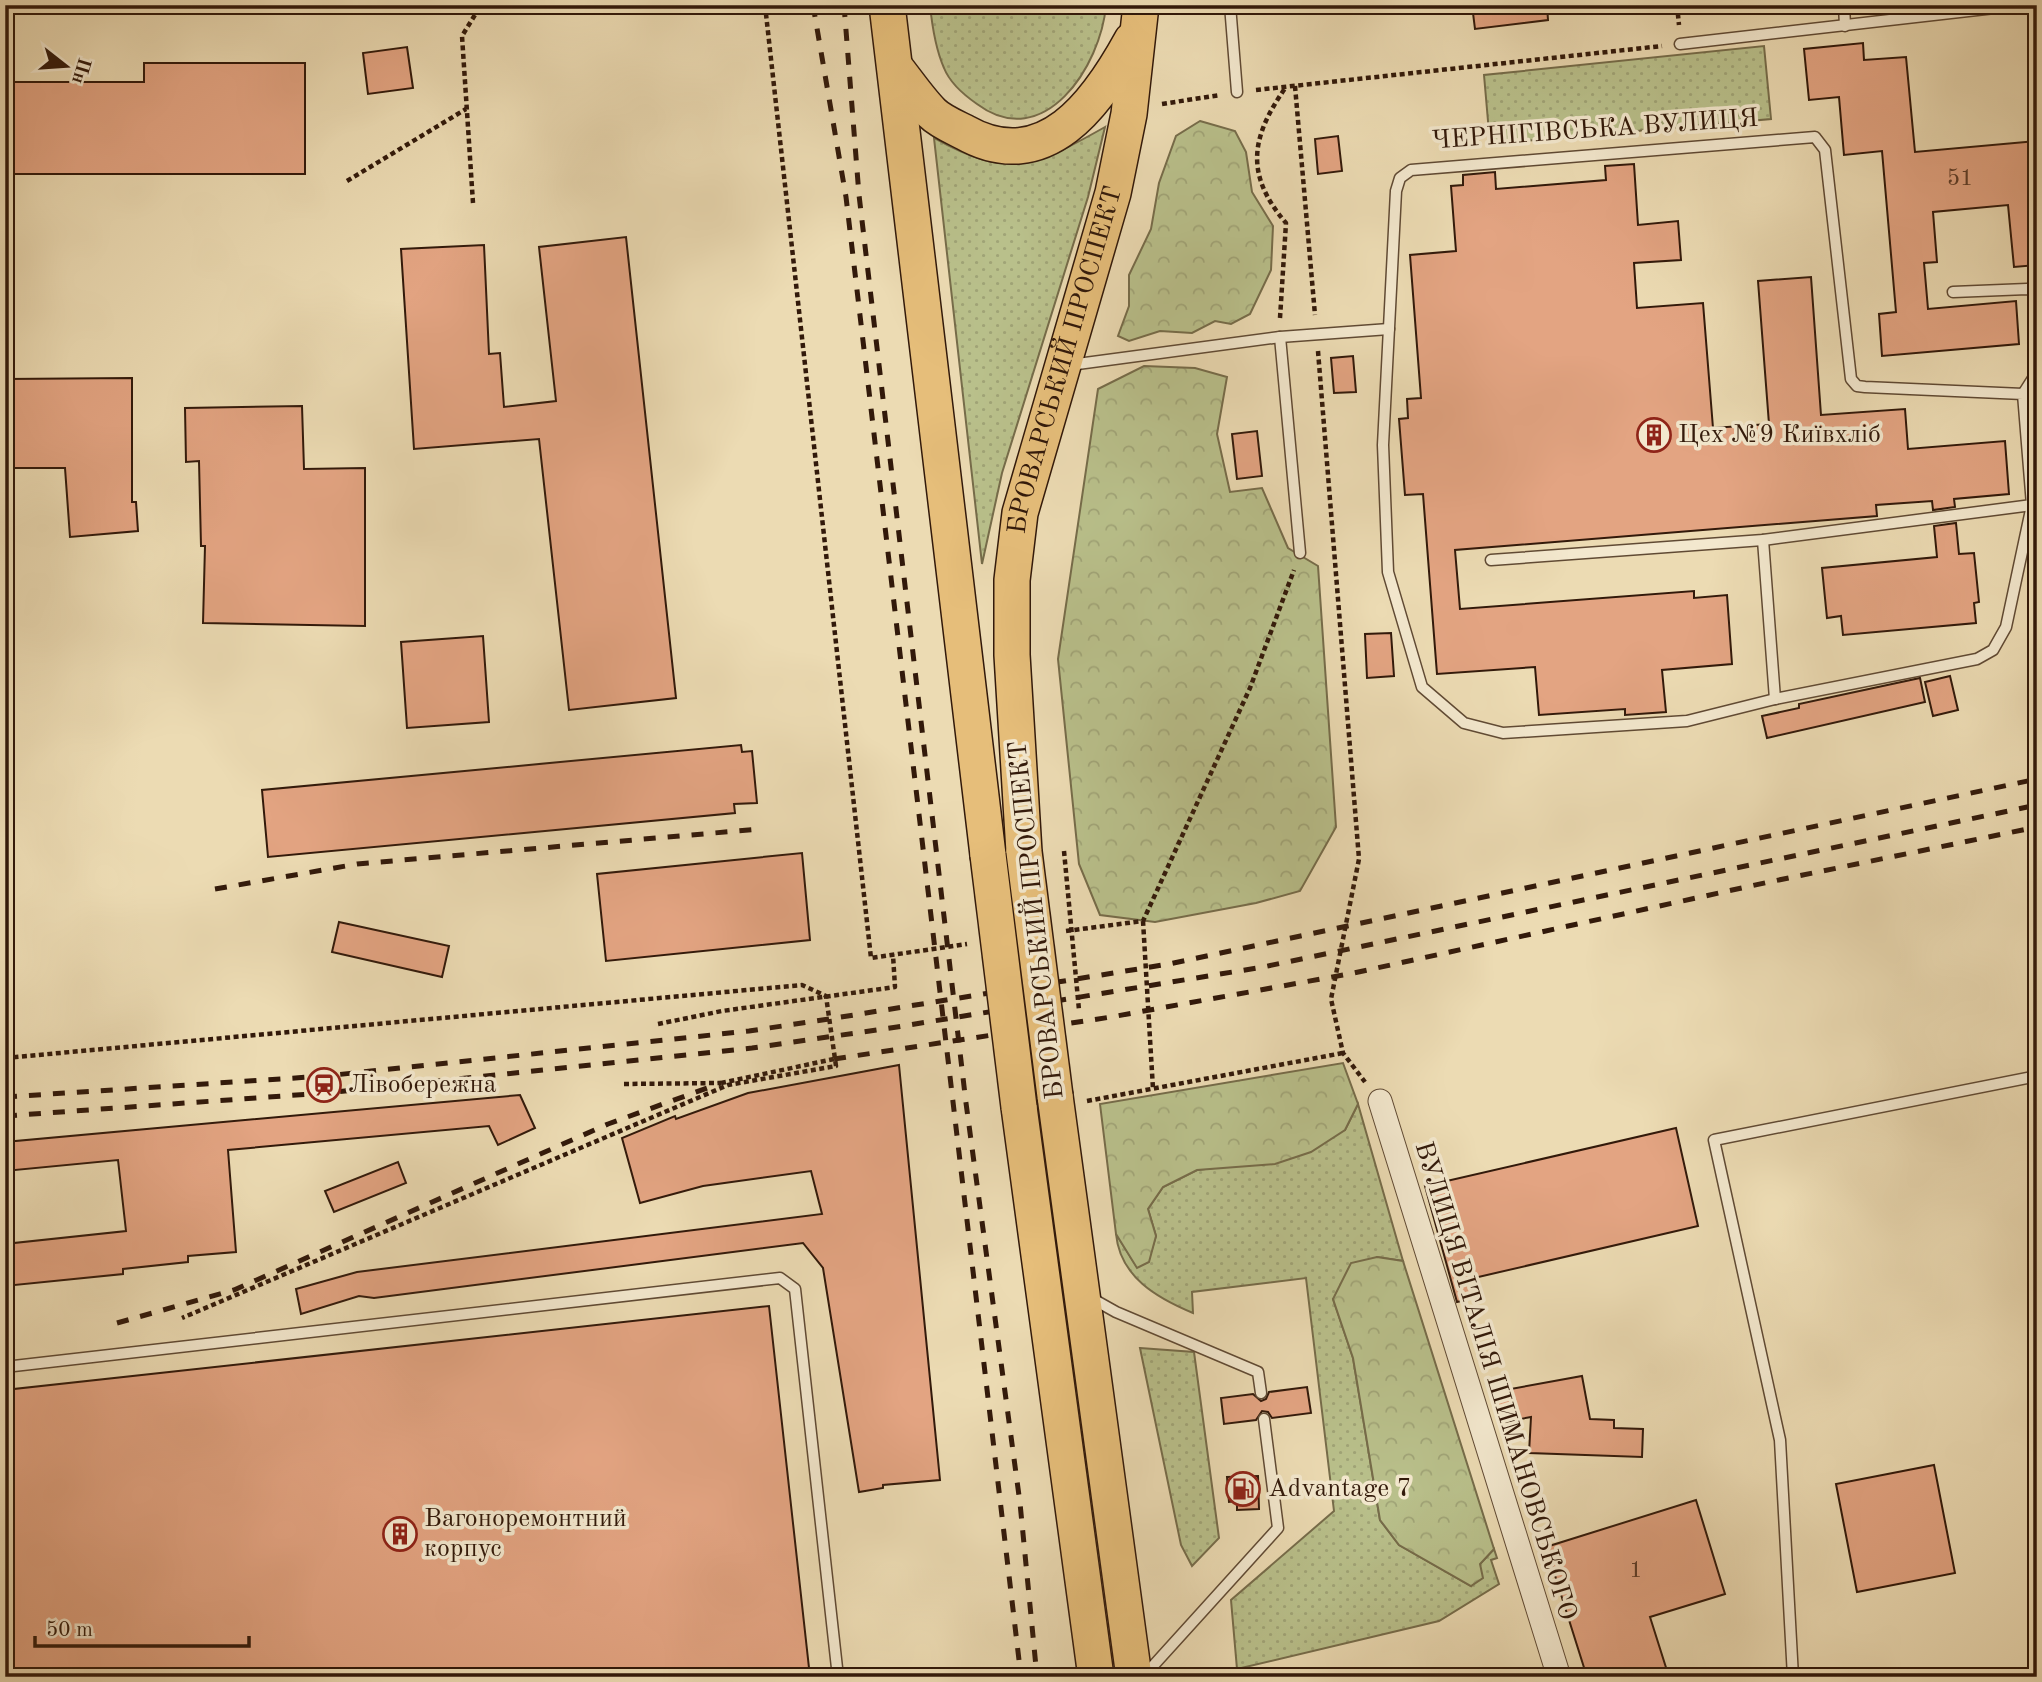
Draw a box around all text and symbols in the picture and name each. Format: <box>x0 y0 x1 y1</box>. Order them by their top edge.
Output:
north arrow <box>32 32 102 102</box>
text: Пн <box>67 55 93 86</box>
street label: ЧЕРНІГІВСЬКА ВУЛИЦЯ <box>1431 106 1759 154</box>
house number: 51 <box>1947 167 1973 190</box>
street label: БРОВАРСЬКИЙ ПРОСПЕКТ <box>1005 183 1127 536</box>
building icon: Цех №9 Київхліб <box>1635 416 1673 454</box>
place label: Цех №9 Київхліб <box>1678 422 1881 448</box>
street label: БРОВАРСЬКИЙ ПРОСПЕКТ <box>1000 739 1069 1101</box>
station icon: Лівобережна <box>305 1066 343 1104</box>
place label: Лівобережна <box>348 1072 497 1098</box>
street label: ВУЛИЦЯ ВІТАЛІЯ ШИМАНОВСЬКОГО <box>1410 1139 1580 1623</box>
fuel station icon: Advantage 7 <box>1224 1470 1262 1508</box>
place label: Advantage 7 <box>1268 1476 1412 1502</box>
place label: Вагоноремонтний корпус <box>424 1506 627 1562</box>
building icon: Вагоноремонтний корпус <box>381 1515 419 1553</box>
house number: 1 <box>1629 1559 1643 1582</box>
scale bar <box>35 1605 248 1649</box>
text: 50 m <box>46 1620 93 1641</box>

